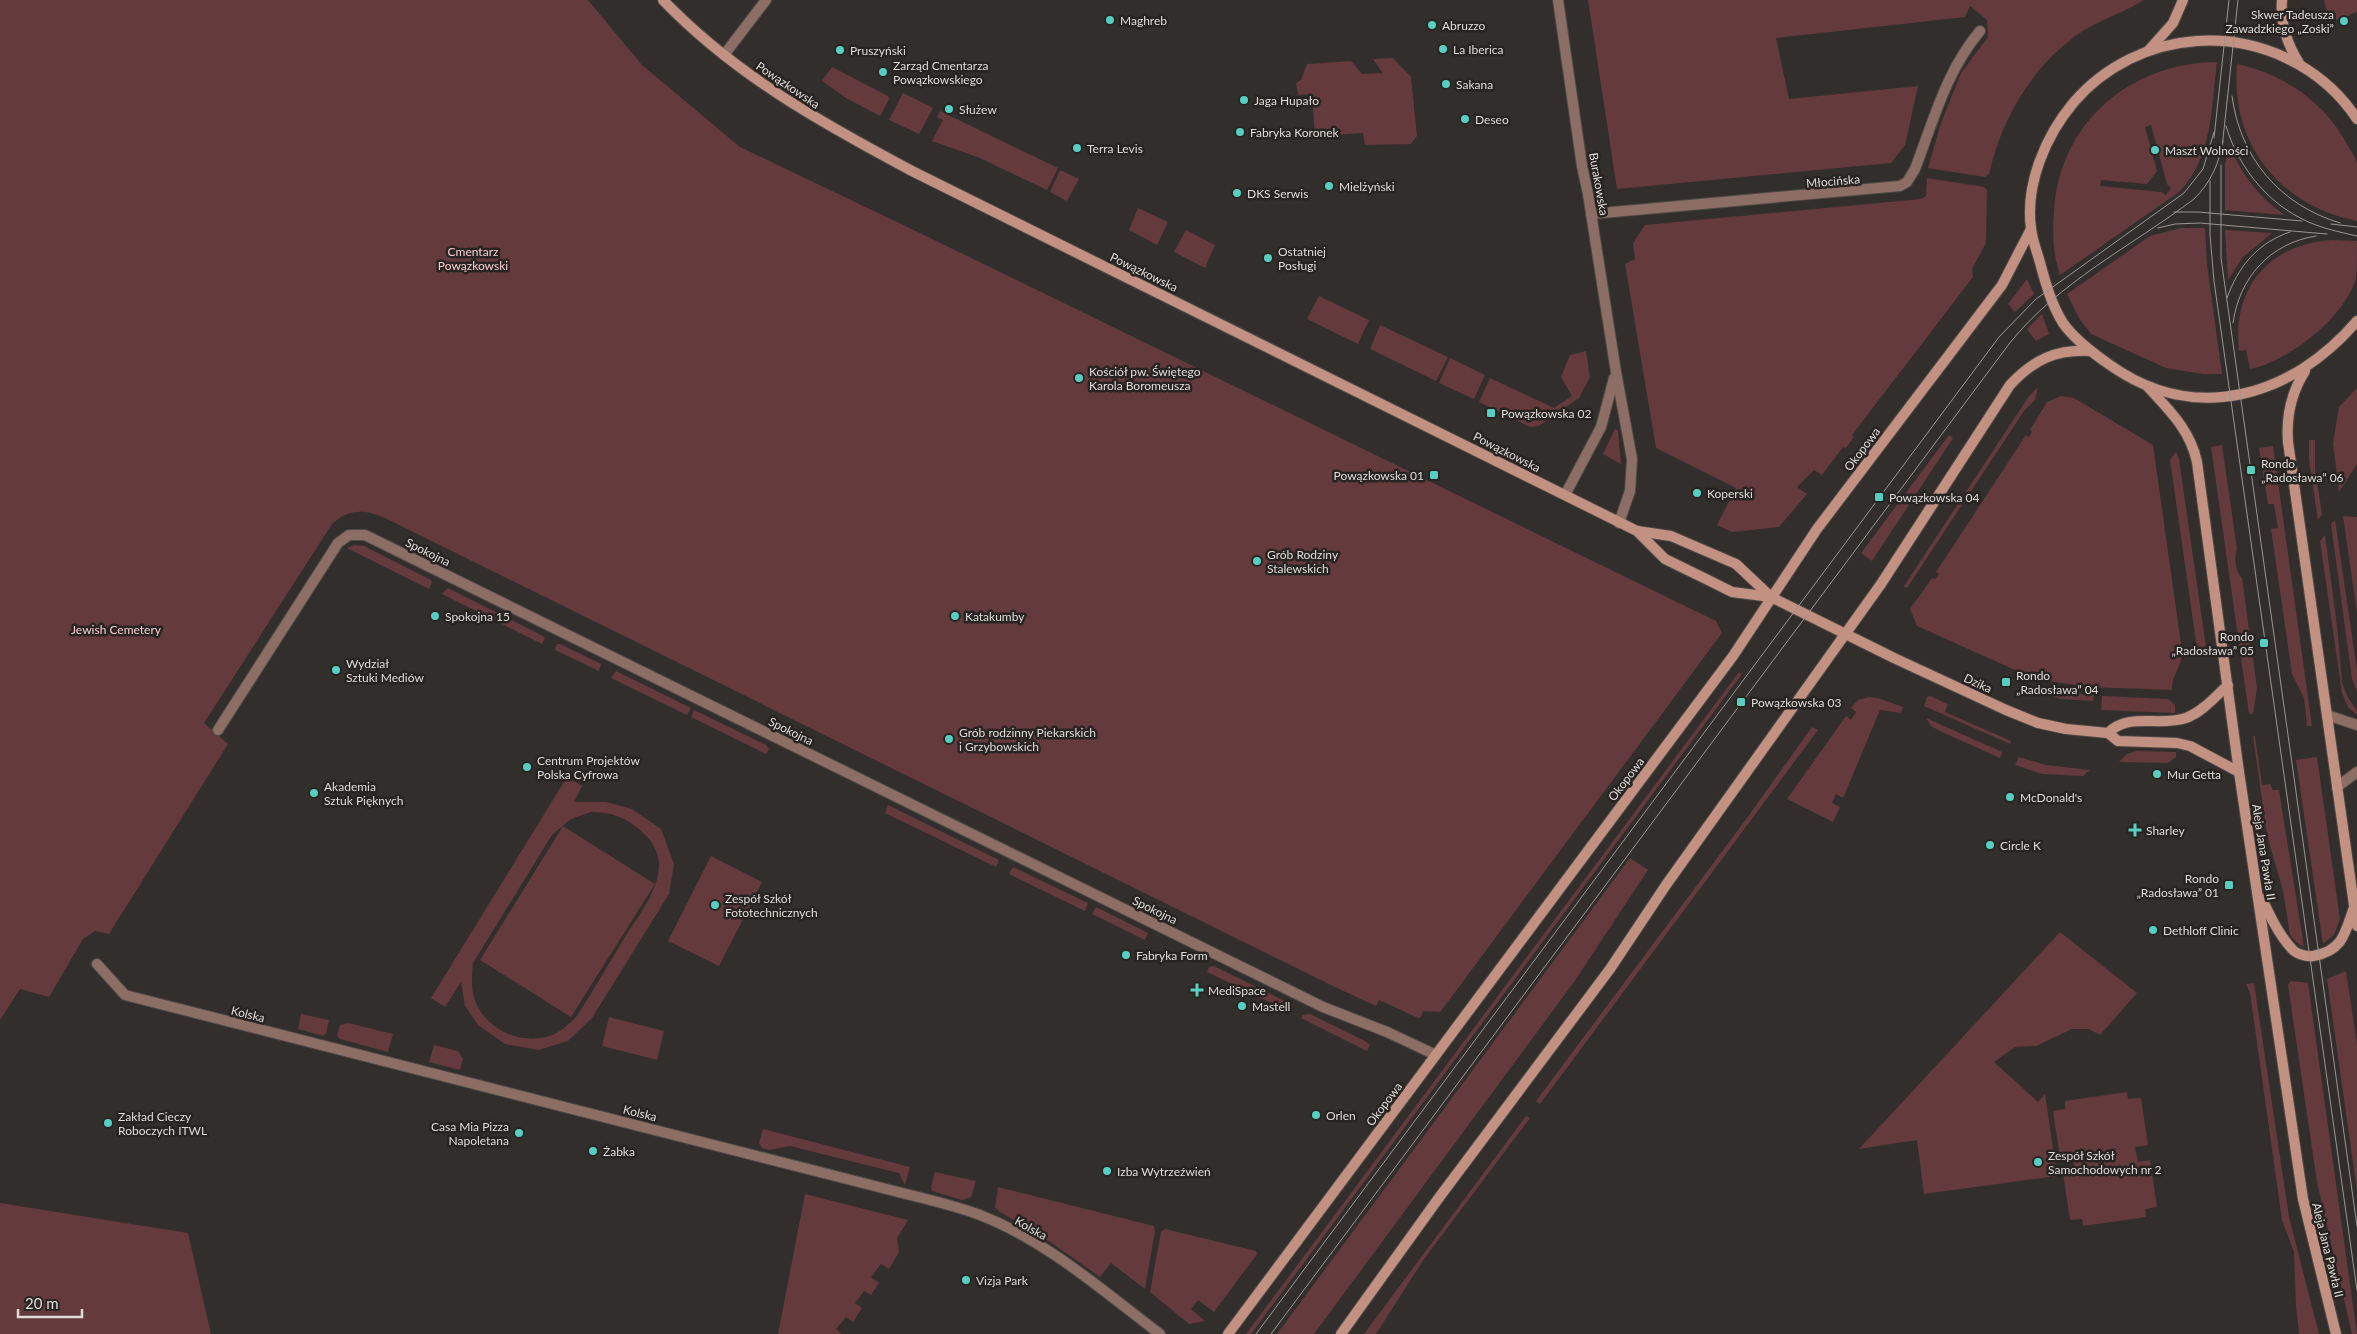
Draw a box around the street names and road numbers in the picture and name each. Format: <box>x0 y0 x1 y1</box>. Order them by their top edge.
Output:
street label: Powązkowska <box>753 58 823 112</box>
street label: Burakowska <box>1586 151 1612 217</box>
street label: Młocińska <box>1805 171 1861 191</box>
street label: Powązkowska <box>1108 249 1180 295</box>
street label: Okopowa <box>1841 424 1883 474</box>
street label: Powązkowska <box>1471 429 1543 475</box>
street label: Spokojna <box>403 535 453 569</box>
street label: Dzika <box>1962 670 1995 696</box>
street label: Spokojna <box>766 714 816 748</box>
street label: Okopowa <box>1605 754 1647 804</box>
street label: Aleja Jana Pawła II <box>2249 803 2279 901</box>
street label: Spokojna <box>1130 893 1180 927</box>
street label: Kolska <box>230 1003 267 1025</box>
street label: Okopowa <box>1363 1079 1405 1129</box>
street label: Kolska <box>622 1102 659 1124</box>
street label: Aleja Jana Pawła II <box>2309 1201 2347 1299</box>
street label: Kolska <box>1012 1213 1050 1243</box>

